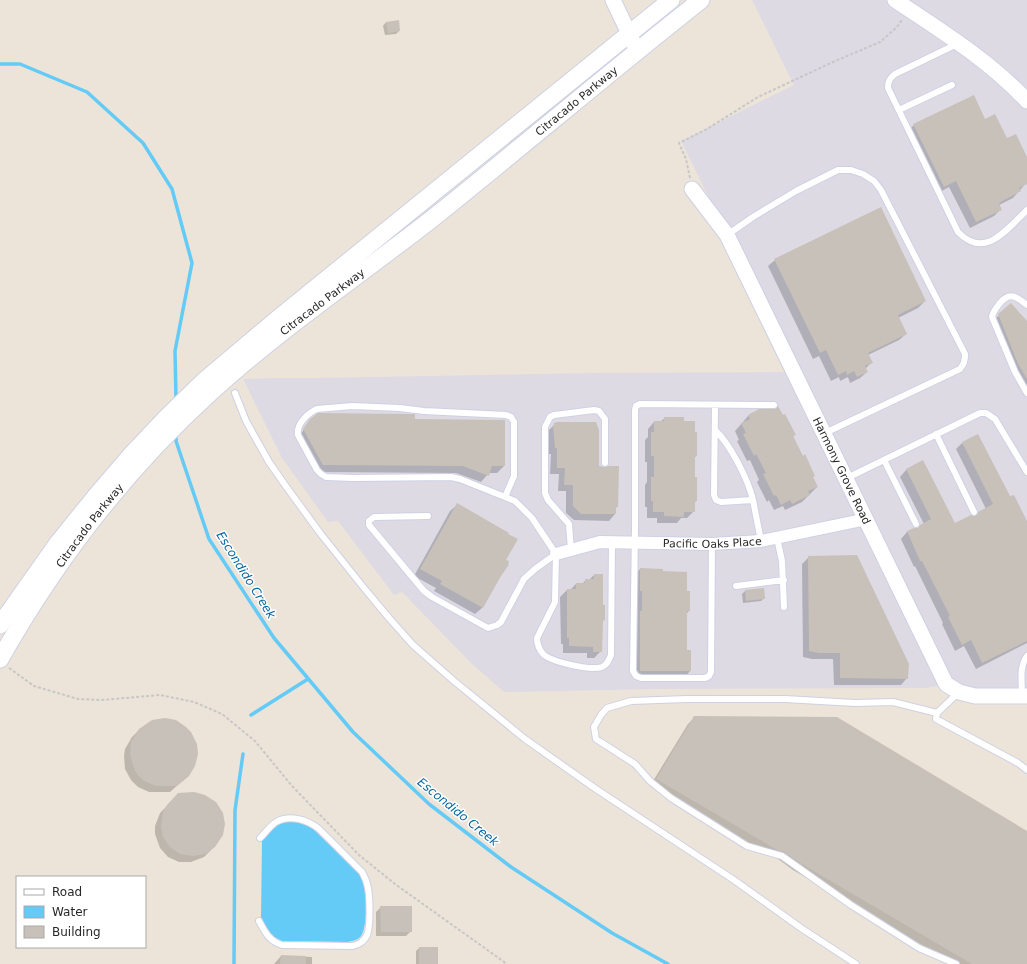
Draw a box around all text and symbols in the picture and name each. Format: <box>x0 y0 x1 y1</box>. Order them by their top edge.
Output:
street label: Citracado Parkway <box>533 63 621 139</box>
street label: Citracado Parkway <box>278 266 368 338</box>
street label: Harmony Grove Road <box>810 415 873 527</box>
street label: Citracado Parkway <box>54 481 127 570</box>
water label: Escondido Creek <box>214 529 279 622</box>
street label: Pacific Oaks Place <box>663 535 762 551</box>
water label: Escondido Creek <box>415 775 502 850</box>
legend <box>16 876 146 948</box>
text: Road <box>52 885 82 899</box>
text: Water <box>52 905 88 919</box>
text: Building <box>52 925 101 939</box>

